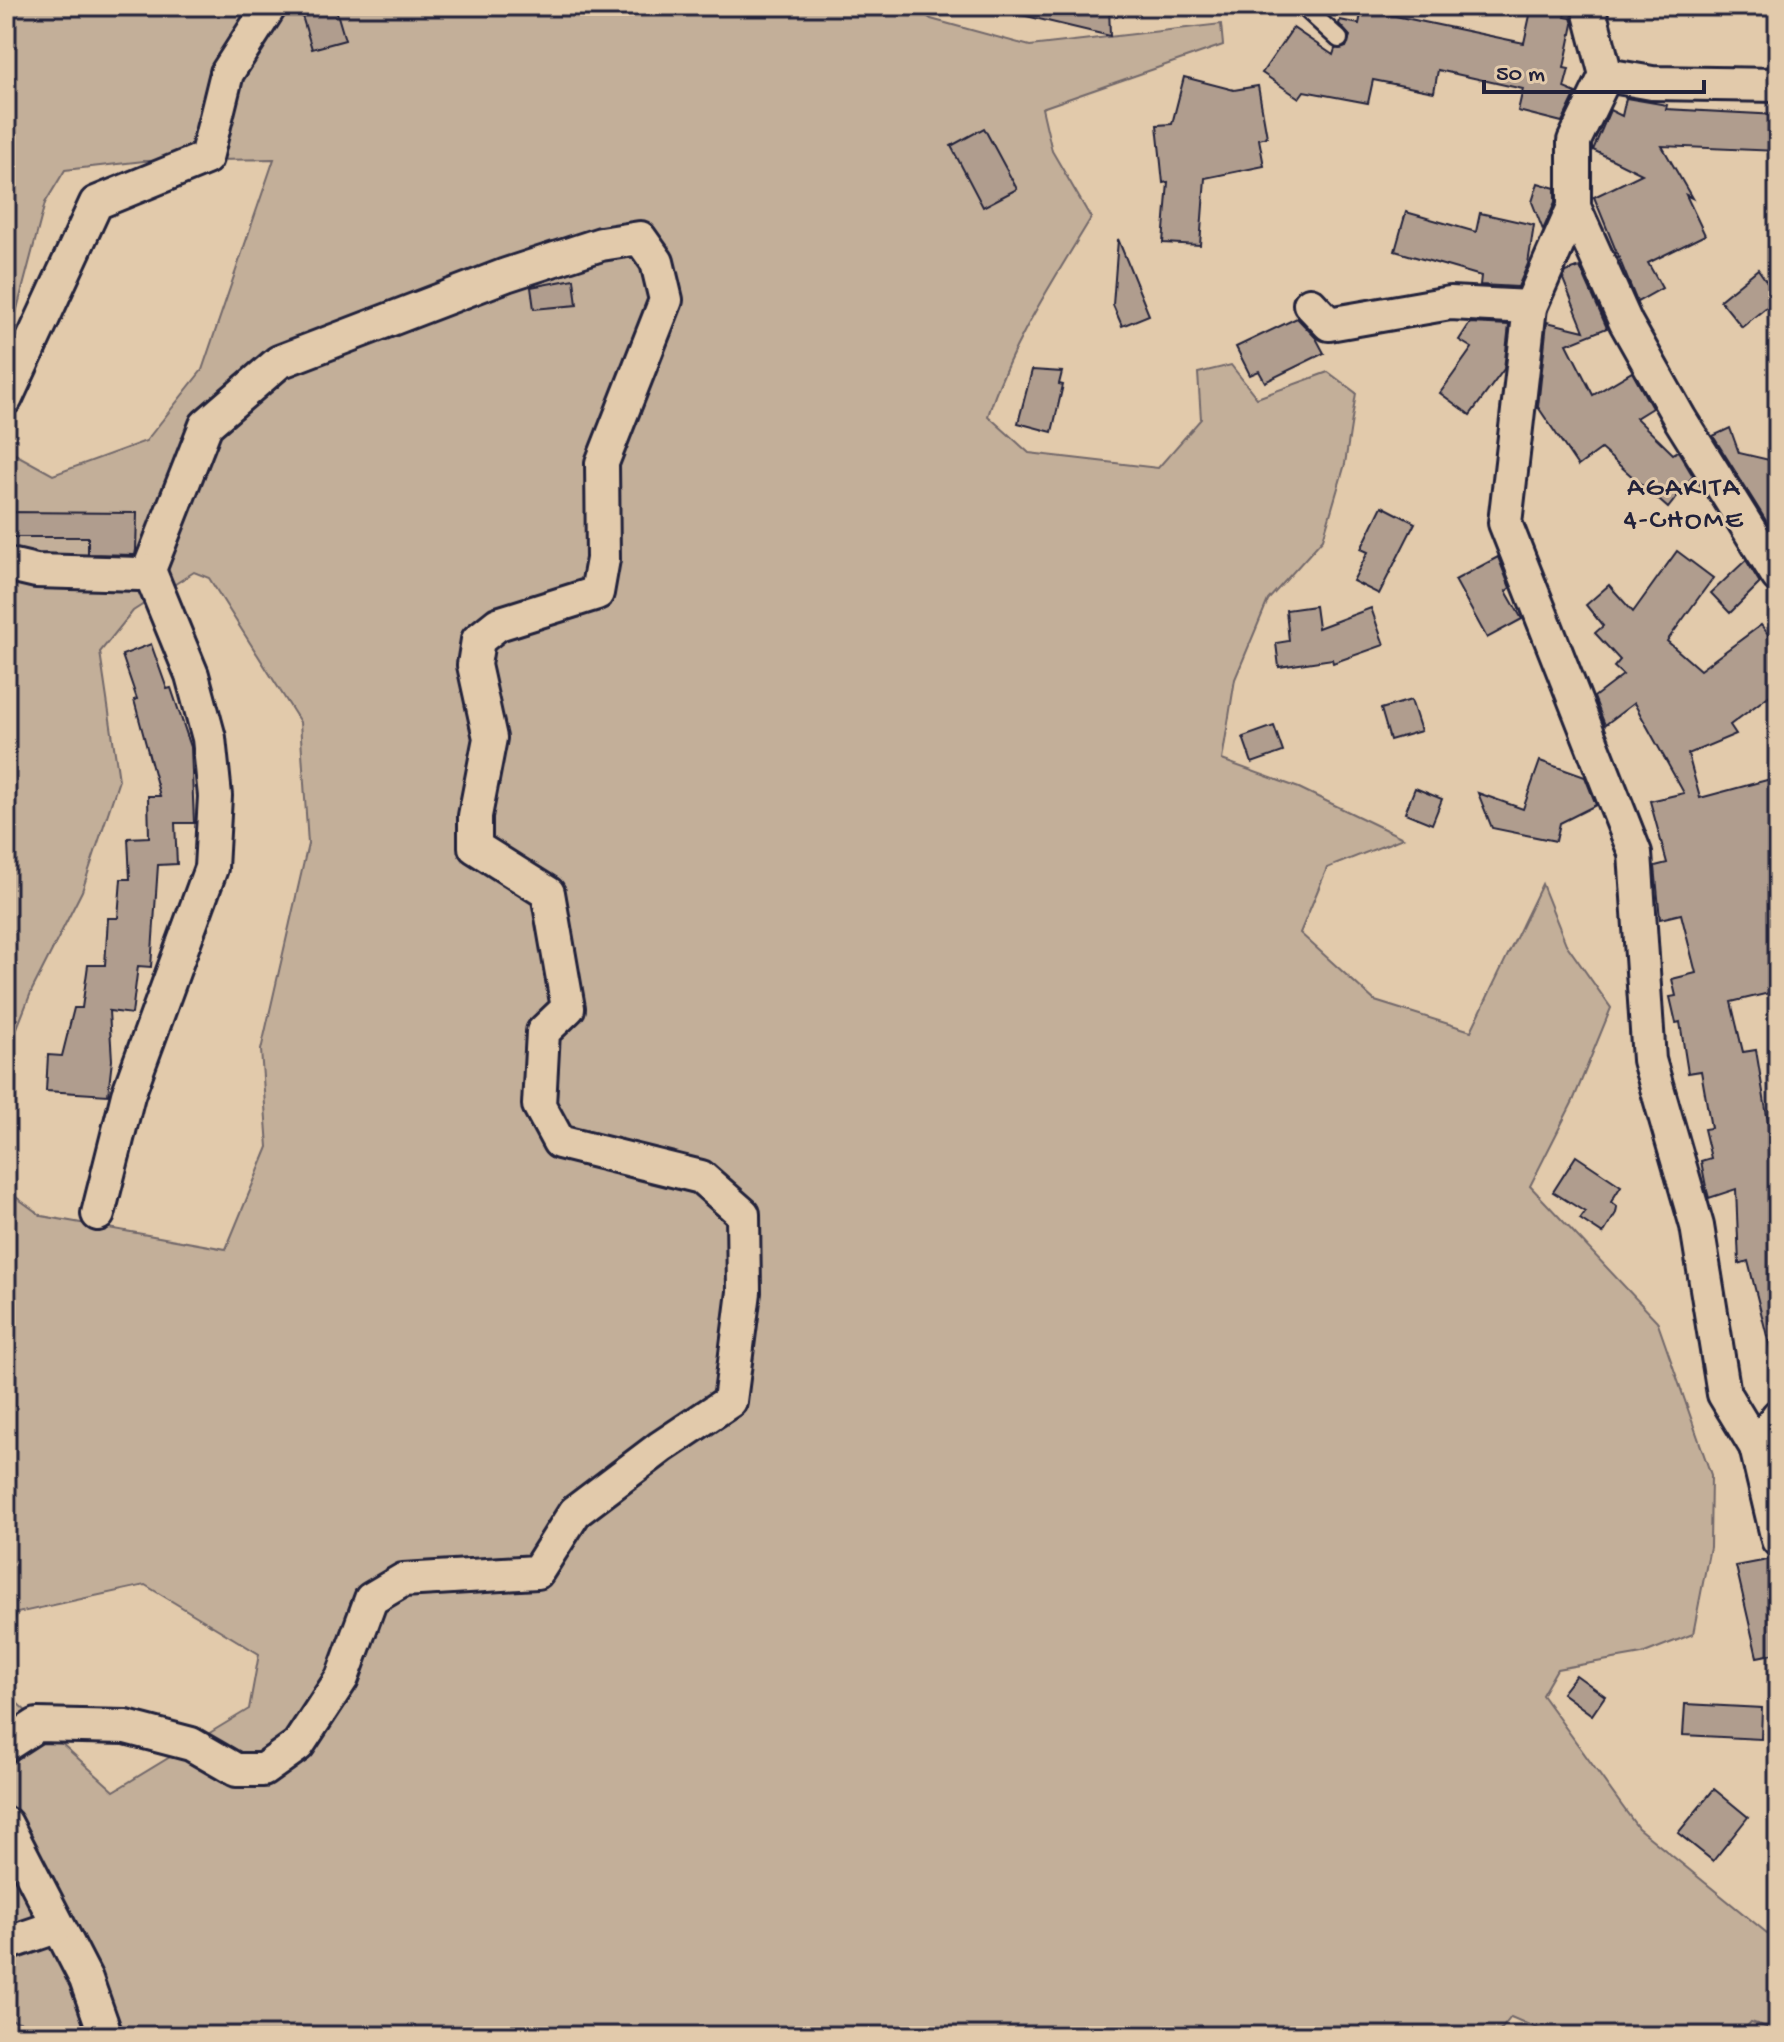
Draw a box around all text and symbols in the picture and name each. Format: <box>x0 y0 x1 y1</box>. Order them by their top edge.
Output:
scale bar <box>1484 44 1704 94</box>
text: 50 m <box>1496 61 1545 90</box>
district label: AGAKITA 4-CHOME <box>1624 473 1744 538</box>

